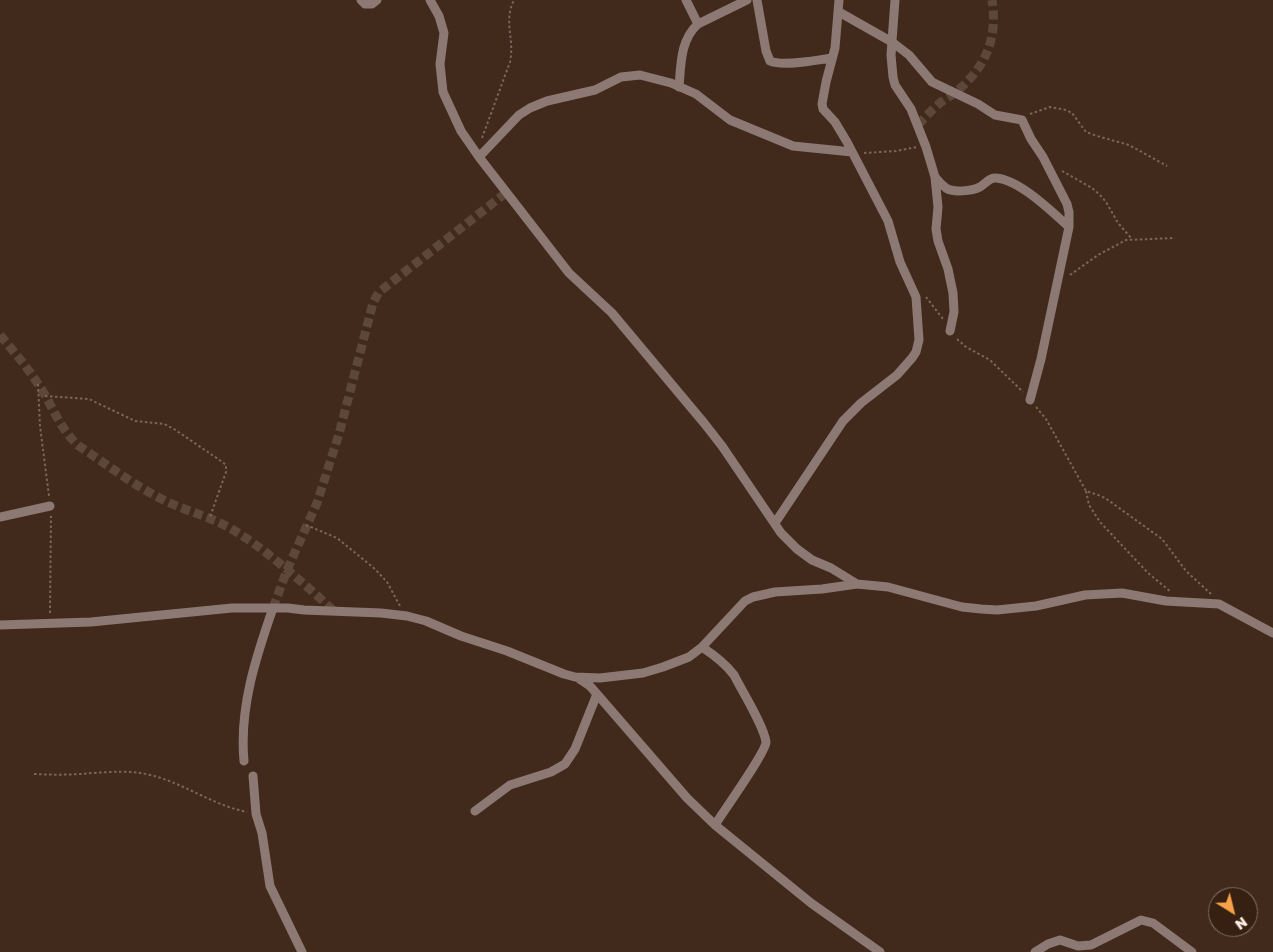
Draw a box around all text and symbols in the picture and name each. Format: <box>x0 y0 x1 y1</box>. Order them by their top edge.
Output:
north arrow <box>1208 887 1258 937</box>
text: N <box>1232 914 1251 934</box>

